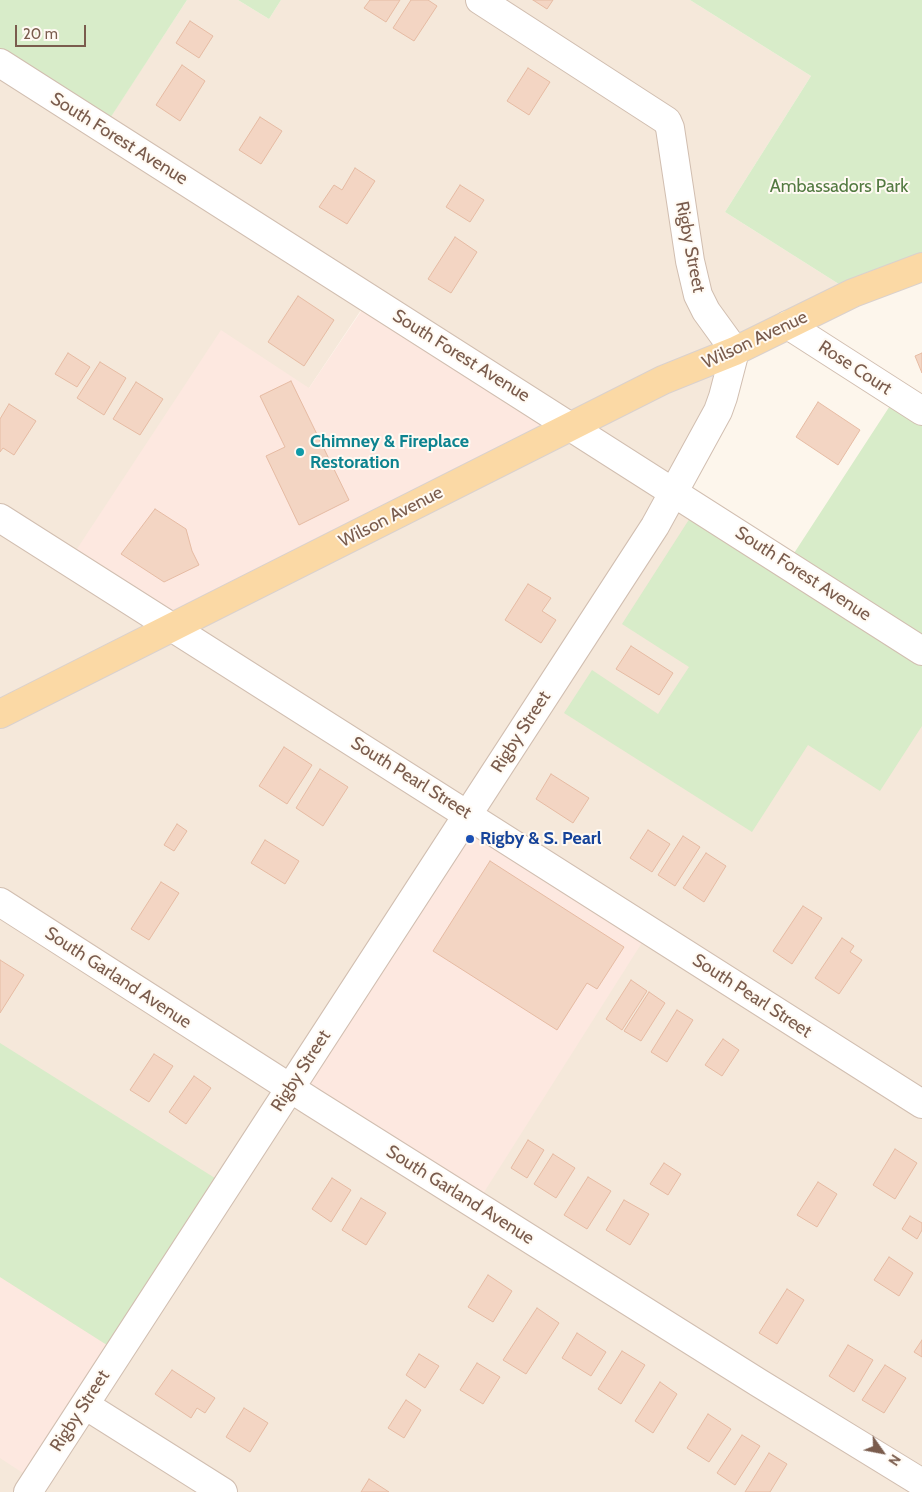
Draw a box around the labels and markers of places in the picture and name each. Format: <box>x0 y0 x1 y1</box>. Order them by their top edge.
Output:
place label: Chimney & Fireplace Restoration <box>310 431 469 474</box>
marker: Chimney & Fireplace Restoration <box>294 446 306 458</box>
place label: Rigby & S. Pearl <box>480 828 602 850</box>
marker: Rigby & S. Pearl <box>464 833 476 845</box>

